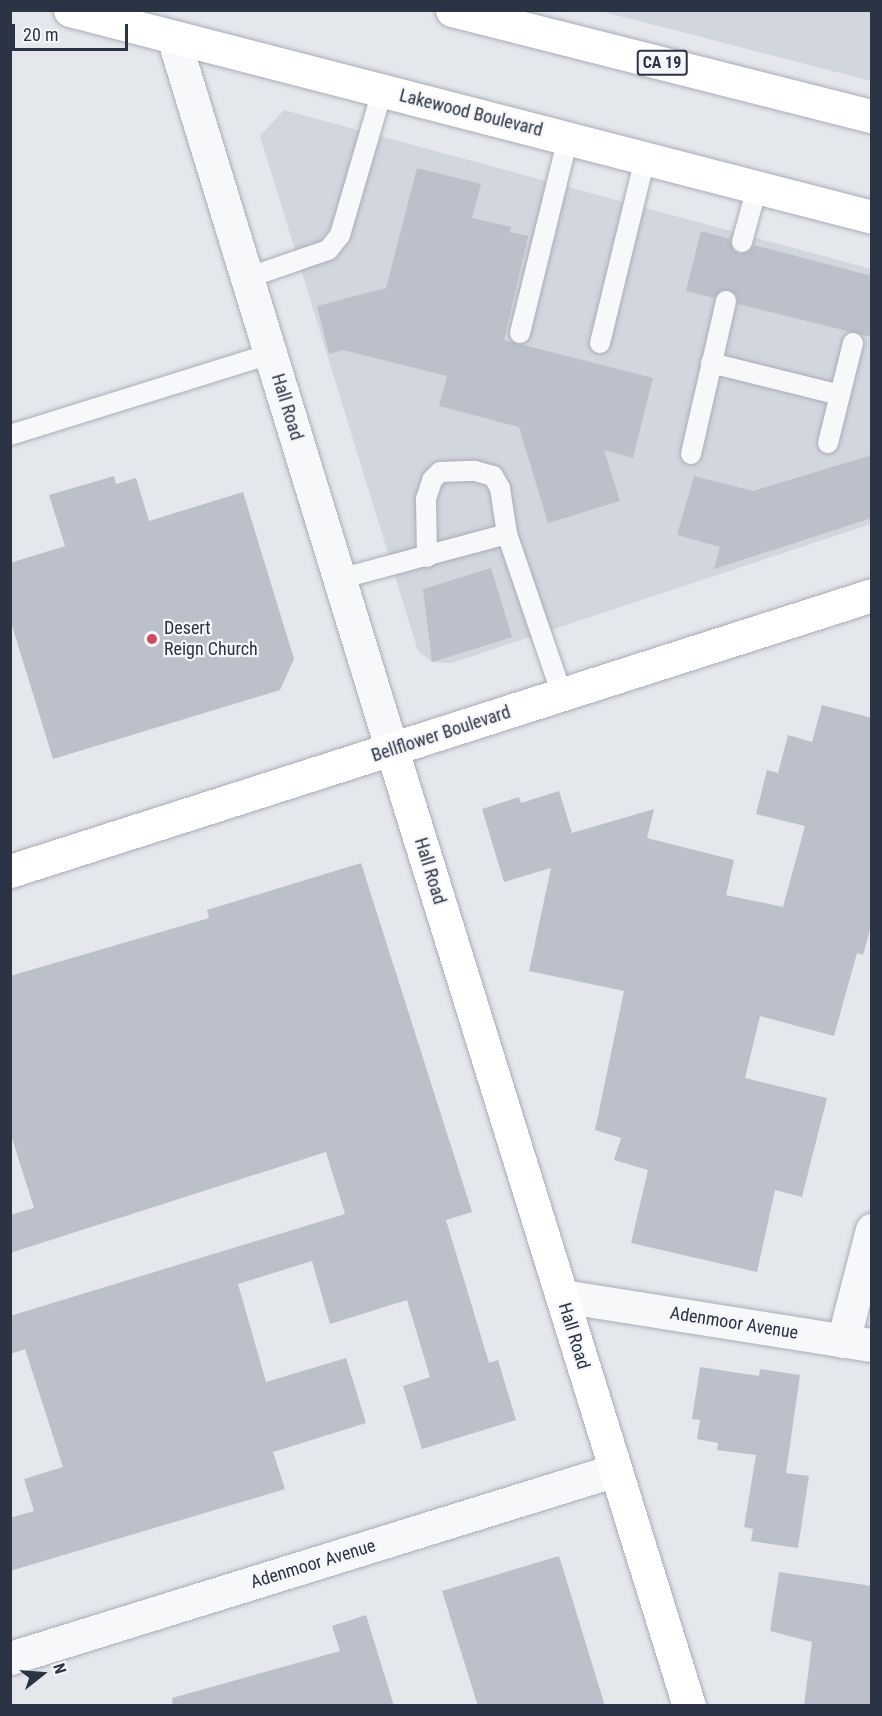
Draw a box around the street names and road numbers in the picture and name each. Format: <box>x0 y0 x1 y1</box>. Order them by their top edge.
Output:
road number: CA 19 <box>636 50 688 76</box>
street label: Lakewood Boulevard <box>397 85 545 141</box>
street label: Hall Road <box>267 371 307 443</box>
street label: Bellflower Boulevard <box>369 701 513 767</box>
street label: Hall Road <box>410 835 450 907</box>
street label: Hall Road <box>554 1300 594 1372</box>
street label: Adenmoor Avenue <box>668 1302 800 1344</box>
street label: Adenmoor Avenue <box>248 1535 378 1593</box>

